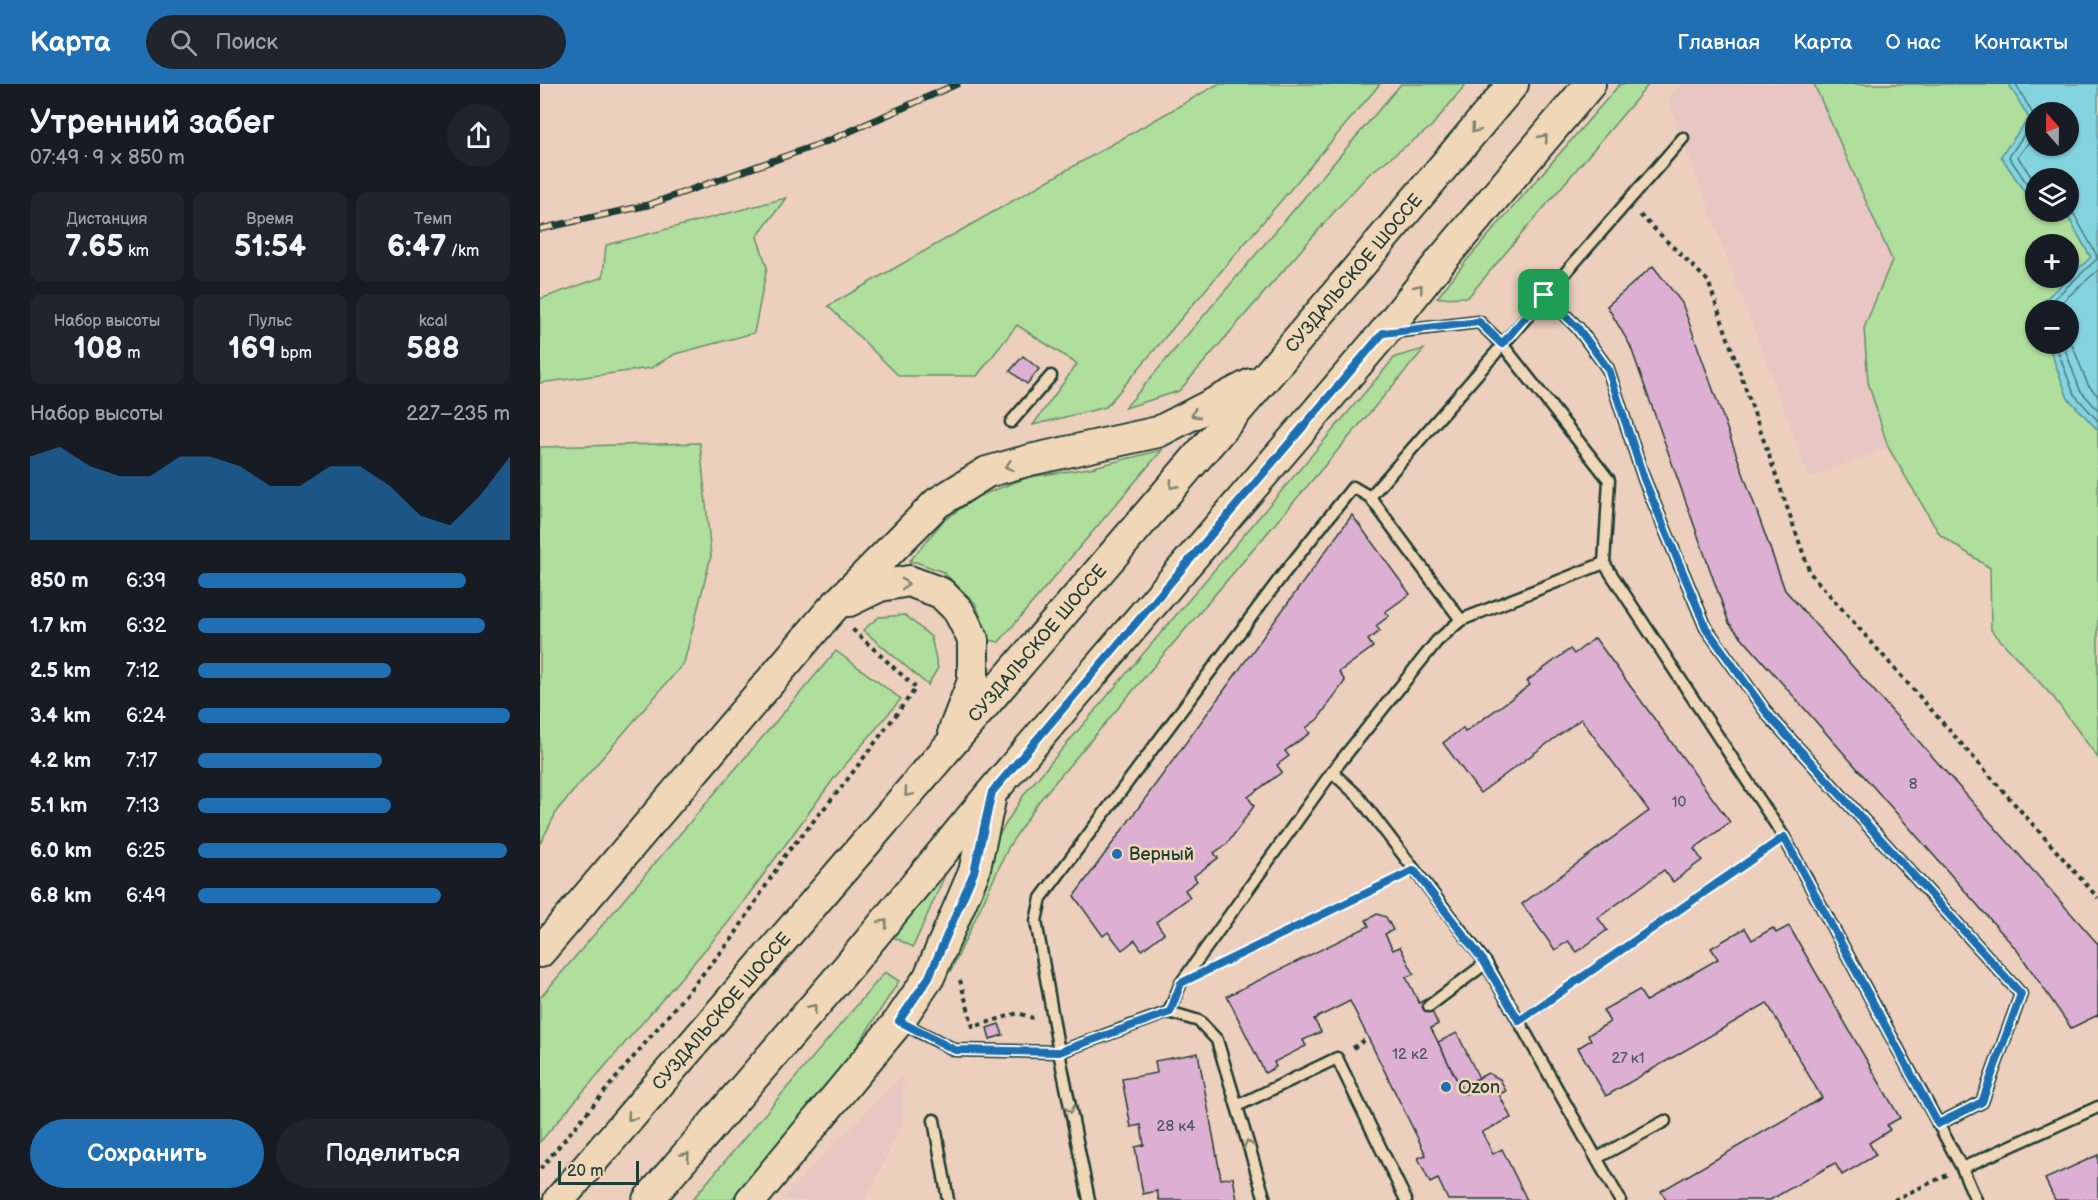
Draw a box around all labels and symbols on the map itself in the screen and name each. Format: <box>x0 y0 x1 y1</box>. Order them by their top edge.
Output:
north arrow <box>2025 102 2079 156</box>
one-way arrow <box>1472 122 1483 133</box>
one-way arrow <box>1537 134 1548 145</box>
street label: СУЗДАЛЬСКОЕ ШОССЕ <box>1281 190 1427 357</box>
pin <box>1518 269 1569 320</box>
one-way arrow <box>1412 284 1423 295</box>
one-way arrow <box>1191 407 1202 418</box>
one-way arrow <box>1004 459 1015 471</box>
one-way arrow <box>1169 478 1180 489</box>
street label: СУЗДАЛЬСКОЕ ШОССЕ <box>964 560 1111 727</box>
one-way arrow <box>901 578 910 590</box>
house number: 8 <box>1909 775 1918 794</box>
one-way arrow <box>904 786 915 797</box>
house number: 10 <box>1672 793 1686 812</box>
place label: Верный <box>1129 844 1194 865</box>
marker: Верный <box>1110 847 1124 861</box>
one-way arrow <box>877 919 888 930</box>
street label: СУЗДАЛЬСКОЕ ШОССЕ <box>648 928 795 1095</box>
one-way arrow <box>806 1004 817 1015</box>
house number: 12 к2 <box>1392 1045 1428 1064</box>
house number: 27 к1 <box>1611 1049 1645 1068</box>
place label: Ozon <box>1458 1077 1500 1098</box>
marker: Ozon <box>1439 1080 1453 1094</box>
one-way arrow <box>1063 1104 1076 1114</box>
one-way arrow <box>627 1110 638 1121</box>
house number: 28 к4 <box>1157 1117 1195 1136</box>
one-way arrow <box>1243 1139 1255 1150</box>
one-way arrow <box>679 1152 690 1163</box>
scale bar <box>558 1158 639 1186</box>

